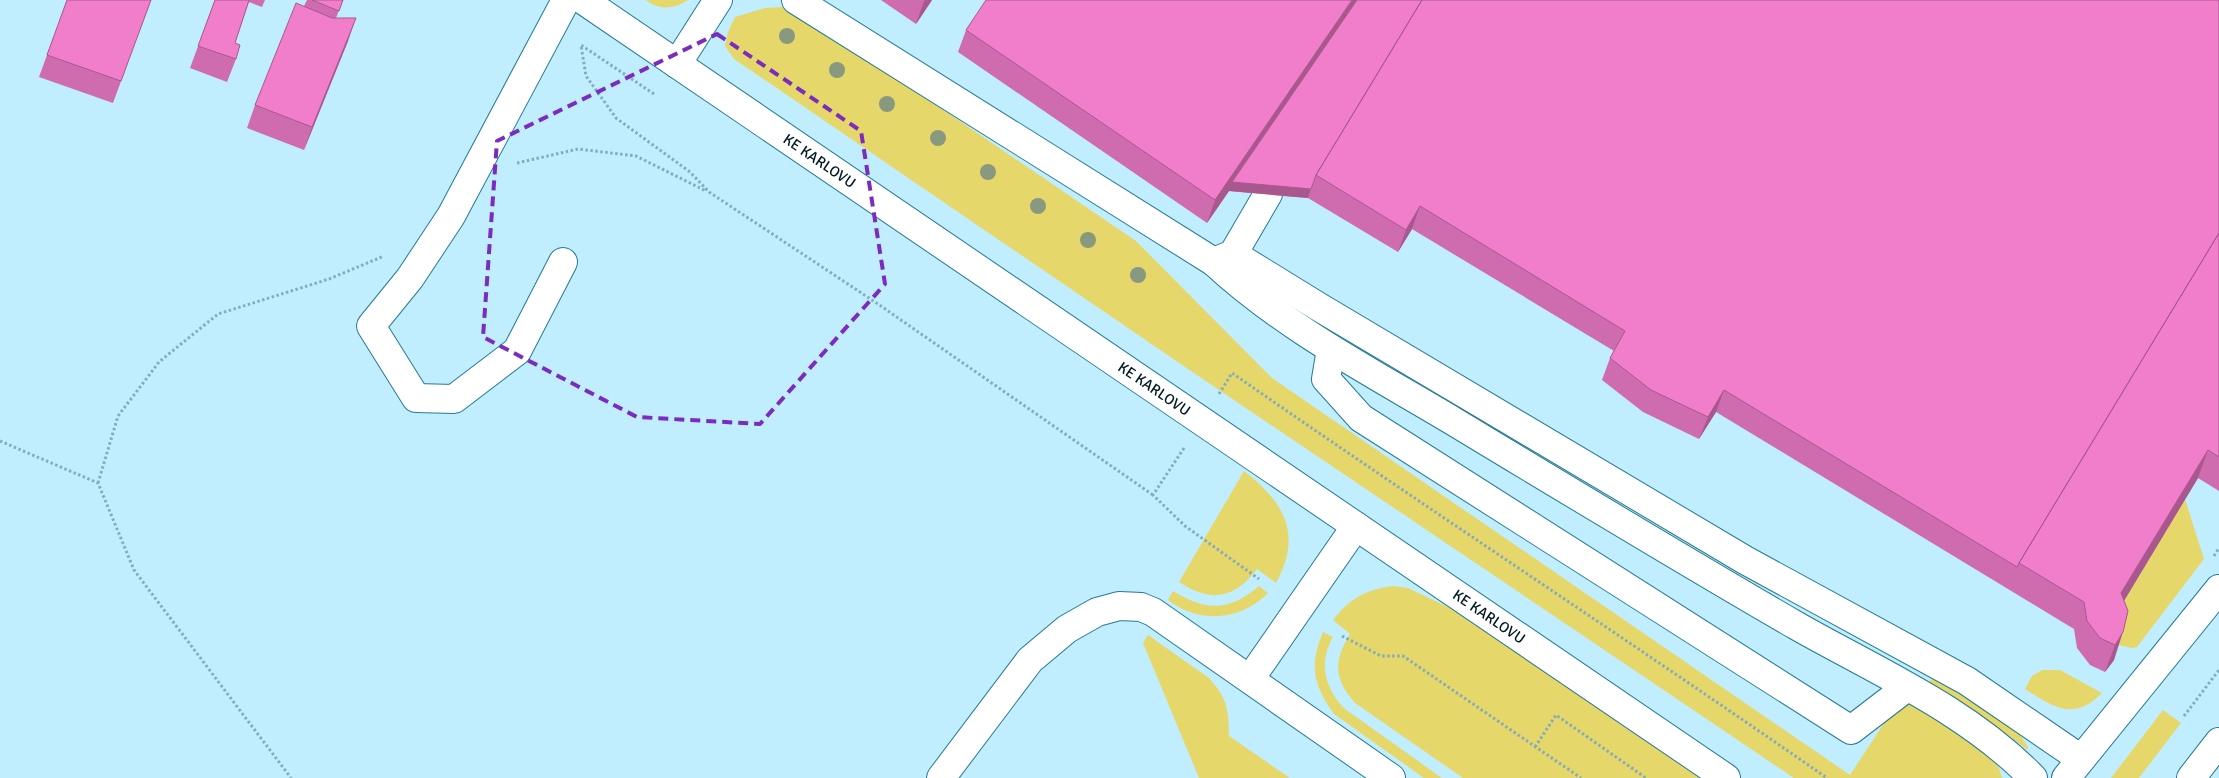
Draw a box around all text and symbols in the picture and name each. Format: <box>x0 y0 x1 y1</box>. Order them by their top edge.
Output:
street label: KE KARLOVU <box>780 130 859 192</box>
street label: KE KARLOVU <box>1115 358 1194 420</box>
street label: KE KARLOVU <box>1449 586 1529 648</box>

